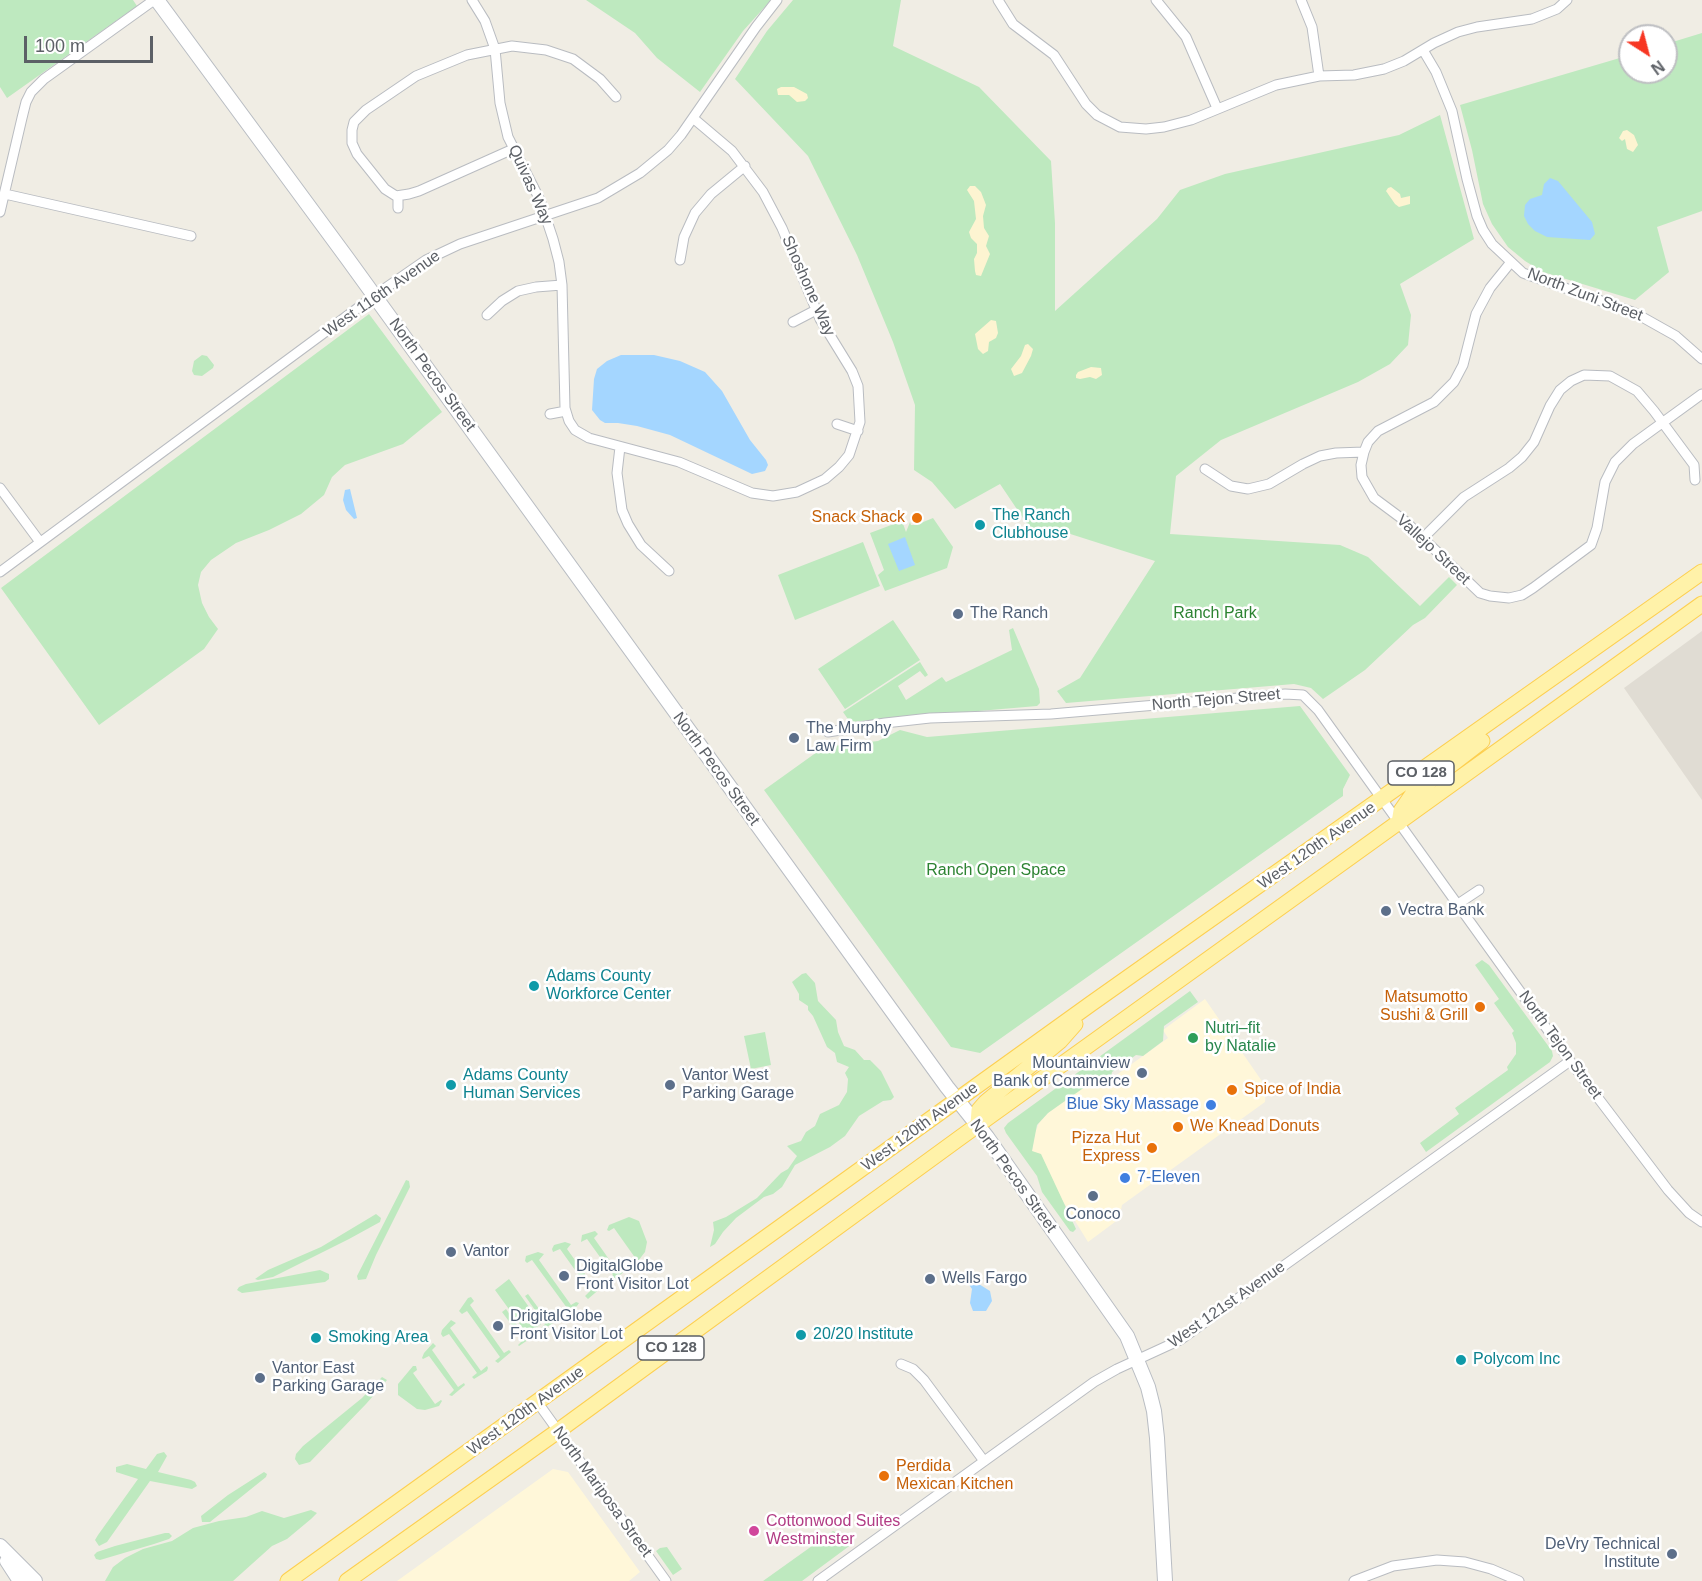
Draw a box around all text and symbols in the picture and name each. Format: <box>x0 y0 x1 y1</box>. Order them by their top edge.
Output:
scale bar <box>27 24 156 62</box>
north arrow <box>1618 24 1678 84</box>
text: 100 m <box>35 36 85 56</box>
text: N <box>1648 57 1667 78</box>
street label: Quivas Way <box>504 142 556 228</box>
street label: Shoshone Way <box>777 233 839 339</box>
street label: West 116th Avenue <box>320 247 444 341</box>
street label: North Zuni Street <box>1525 264 1645 326</box>
street label: North Pecos Street <box>385 315 479 435</box>
place label: The Ranch Clubhouse <box>992 506 1070 544</box>
place label: Snack Shack <box>812 508 905 528</box>
marker: Snack Shack <box>910 511 924 525</box>
street label: Vallejo Street <box>1392 511 1474 589</box>
marker: The Ranch Clubhouse <box>973 518 987 532</box>
place label: The Ranch <box>970 604 1048 624</box>
park label: Ranch Park <box>1173 604 1257 624</box>
marker: The Ranch <box>951 607 965 621</box>
street label: North Tejon Street <box>1151 685 1281 715</box>
street label: North Pecos Street <box>669 709 763 829</box>
place label: The Murphy Law Firm <box>806 719 891 757</box>
marker: The Murphy Law Firm <box>787 731 801 745</box>
road number: CO 128 <box>1388 761 1454 785</box>
street label: West 120th Avenue <box>1255 798 1379 894</box>
park label: Ranch Open Space <box>926 861 1066 881</box>
place label: Vectra Bank <box>1398 901 1484 921</box>
marker: Vectra Bank <box>1379 904 1393 918</box>
place label: Adams County Workforce Center <box>546 967 671 1005</box>
marker: Adams County Workforce Center <box>527 979 541 993</box>
street label: North Tejon Street <box>1514 987 1606 1103</box>
place label: Matsumotto Sushi & Grill <box>1380 988 1468 1026</box>
marker: Matsumotto Sushi & Grill <box>1473 1000 1487 1014</box>
place label: Nutri–fit by Natalie <box>1205 1019 1276 1057</box>
marker: Nutri–fit by Natalie <box>1186 1031 1200 1045</box>
place label: Mountainview Bank of Commerce <box>993 1054 1130 1092</box>
place label: Adams County Human Services <box>463 1066 580 1104</box>
place label: Vantor West Parking Garage <box>682 1066 794 1104</box>
marker: Mountainview Bank of Commerce <box>1135 1066 1149 1080</box>
marker: Adams County Human Services <box>444 1078 458 1092</box>
marker: Vantor West Parking Garage <box>663 1078 677 1092</box>
street label: West 120th Avenue <box>858 1078 982 1176</box>
place label: Spice of India <box>1244 1080 1341 1100</box>
marker: Spice of India <box>1225 1083 1239 1097</box>
place label: Blue Sky Massage <box>1066 1095 1199 1115</box>
marker: Blue Sky Massage <box>1204 1098 1218 1112</box>
street label: North Pecos Street <box>966 1116 1060 1236</box>
place label: We Knead Donuts <box>1190 1117 1320 1137</box>
marker: We Knead Donuts <box>1171 1120 1185 1134</box>
place label: Pizza Hut Express <box>1072 1129 1140 1167</box>
marker: Pizza Hut Express <box>1145 1141 1159 1155</box>
place label: 7-Eleven <box>1137 1168 1200 1188</box>
marker: 7-Eleven <box>1118 1171 1132 1185</box>
marker: Conoco <box>1086 1189 1100 1203</box>
place label: Conoco <box>1065 1205 1121 1225</box>
place label: Vantor <box>463 1242 509 1262</box>
marker: Vantor <box>444 1245 458 1259</box>
place label: DigitalGlobe Front Visitor Lot <box>576 1257 689 1295</box>
street label: West 121st Avenue <box>1165 1258 1289 1352</box>
marker: DigitalGlobe Front Visitor Lot <box>557 1269 571 1283</box>
place label: Wells Fargo <box>942 1269 1027 1289</box>
marker: Wells Fargo <box>923 1272 937 1286</box>
place label: DrigitalGlobe Front Visitor Lot <box>510 1307 623 1345</box>
marker: DrigitalGlobe Front Visitor Lot <box>491 1319 505 1333</box>
place label: 20/20 Institute <box>813 1325 914 1345</box>
place label: Smoking Area <box>328 1328 428 1348</box>
marker: 20/20 Institute <box>794 1328 808 1342</box>
marker: Smoking Area <box>309 1331 323 1345</box>
road number: CO 128 <box>638 1336 704 1360</box>
place label: Polycom Inc <box>1473 1350 1560 1370</box>
marker: Polycom Inc <box>1454 1353 1468 1367</box>
place label: Vantor East Parking Garage <box>272 1359 384 1397</box>
street label: West 120th Avenue <box>464 1362 588 1460</box>
marker: Vantor East Parking Garage <box>253 1371 267 1385</box>
street label: North Mariposa Street <box>548 1423 656 1561</box>
place label: Perdida Mexican Kitchen <box>896 1457 1013 1495</box>
marker: Perdida Mexican Kitchen <box>877 1469 891 1483</box>
place label: Cottonwood Suites Westminster <box>766 1512 900 1550</box>
marker: Cottonwood Suites Westminster <box>747 1524 761 1538</box>
place label: DeVry Technical Institute <box>1545 1535 1660 1573</box>
marker: DeVry Technical Institute <box>1665 1547 1679 1561</box>

